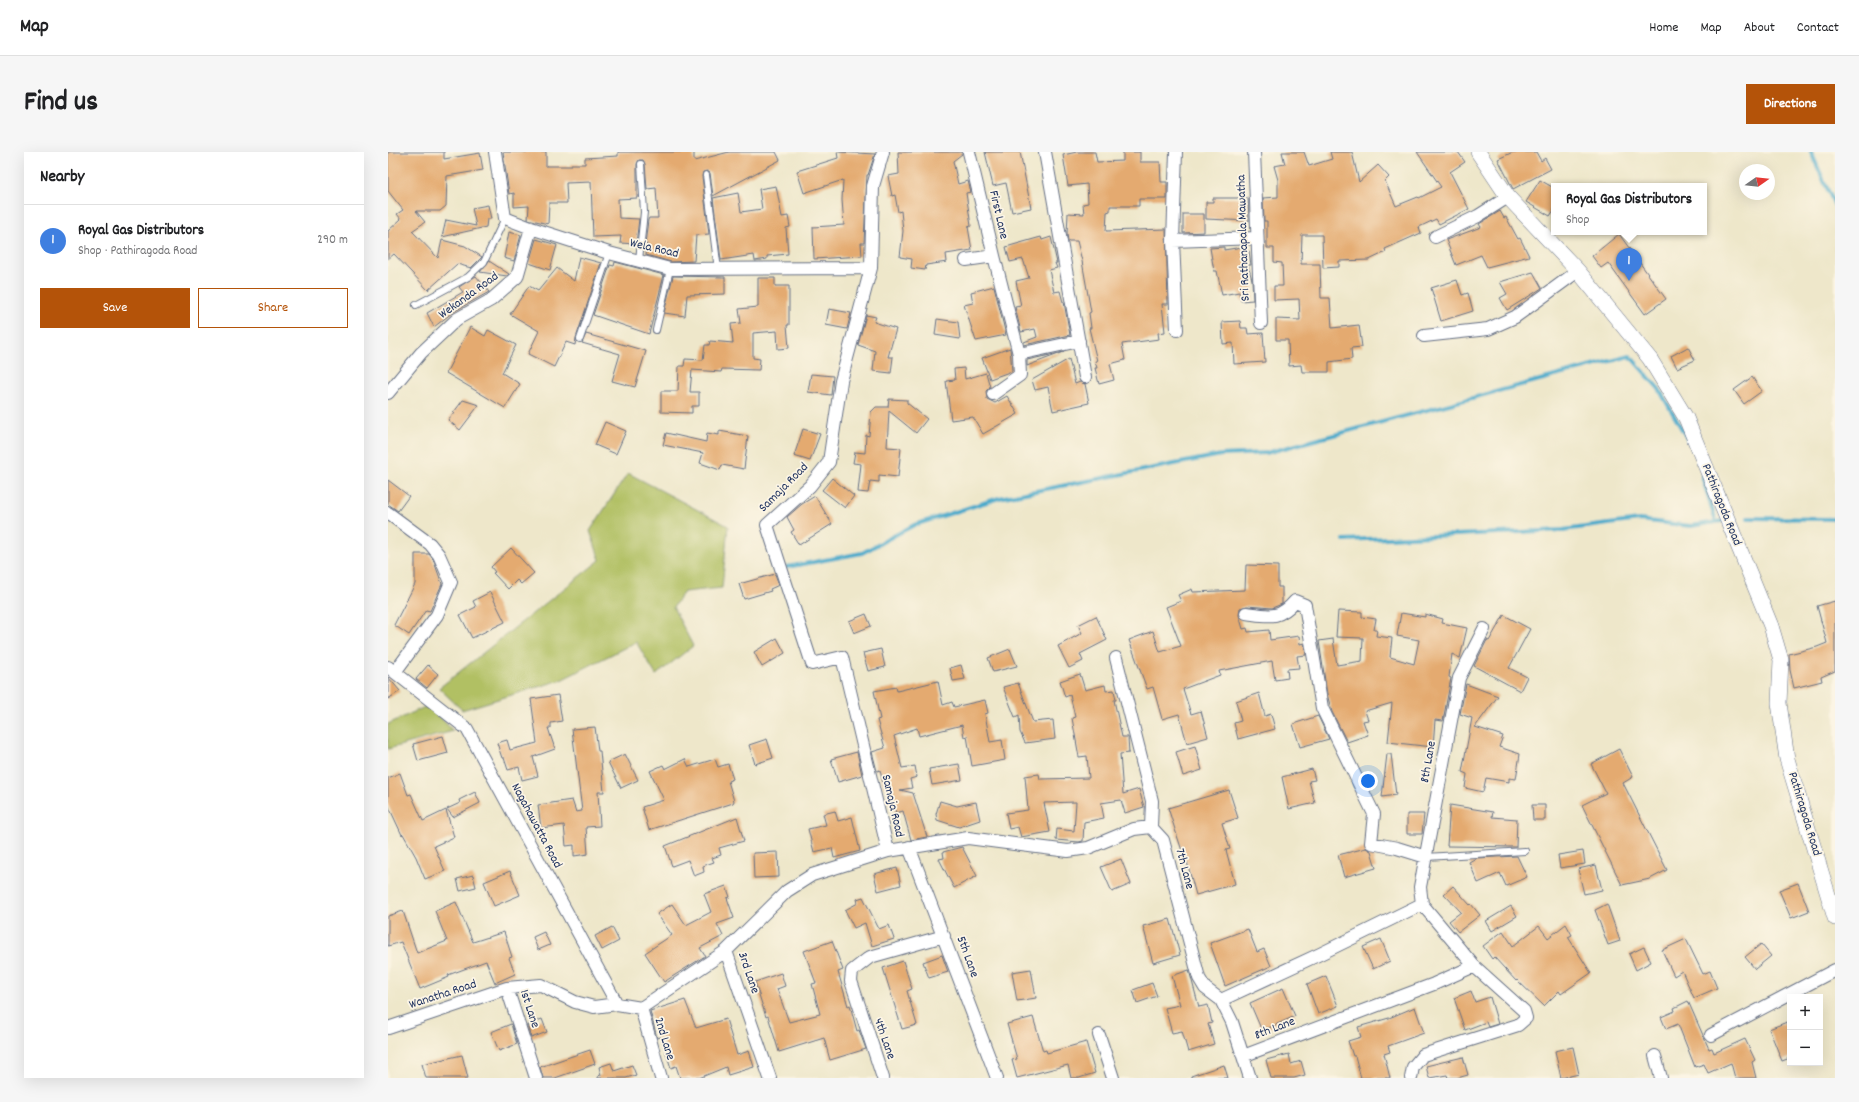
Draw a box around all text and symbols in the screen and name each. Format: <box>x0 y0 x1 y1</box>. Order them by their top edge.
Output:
text: Map <box>20 14 49 41</box>
text: Home <box>1649 18 1678 38</box>
text: Map <box>1700 18 1722 38</box>
text: About <box>1744 18 1775 38</box>
text: Contact <box>1797 18 1839 38</box>
text: Find us <box>24 84 98 124</box>
button: Directions <box>1746 84 1835 124</box>
north arrow <box>1739 164 1775 200</box>
text: Nearby <box>40 166 84 190</box>
street label: Sri Rathanapala Mawatha <box>1232 174 1256 302</box>
popup <box>1551 183 1707 235</box>
street label: First Lane <box>983 189 1013 241</box>
text: Royal Gas Distributors <box>1566 189 1692 211</box>
text: Shop <box>1566 211 1589 230</box>
text: Royal Gas Distributors <box>78 220 204 242</box>
text: 1 <box>52 231 54 250</box>
text: 290 m <box>317 231 348 250</box>
street label: Wela Road <box>628 234 680 264</box>
text: Shop · Pathiragoda Road <box>78 242 197 261</box>
pin: 1 <box>1616 248 1642 281</box>
street label: Wekanda Road <box>435 268 503 324</box>
button: Save <box>40 288 190 328</box>
button: Share <box>198 288 348 328</box>
street label: Samaja Road <box>755 459 813 517</box>
street label: Pathiragoda Road <box>1696 461 1746 549</box>
street label: 8th Lane <box>1416 739 1442 784</box>
street label: Pathiragoda Road <box>1782 770 1826 858</box>
your location <box>1358 771 1378 791</box>
street label: Samaja Road <box>876 773 908 839</box>
street label: Nagahawatta Road <box>506 780 566 872</box>
street label: 7th Lane <box>1169 846 1199 892</box>
street label: 5th Lane <box>951 934 983 981</box>
street label: 3rd Lane <box>732 950 764 997</box>
street label: Wanatha Road <box>407 975 479 1015</box>
street label: 1st Lane <box>514 987 544 1031</box>
map controls <box>1787 994 1823 1066</box>
button: + <box>1787 994 1823 1030</box>
street label: 8th Lane <box>1252 1012 1298 1045</box>
street label: 2nd Lane <box>648 1015 680 1063</box>
street label: 4th Lane <box>868 1016 900 1062</box>
button: − <box>1787 1030 1823 1066</box>

